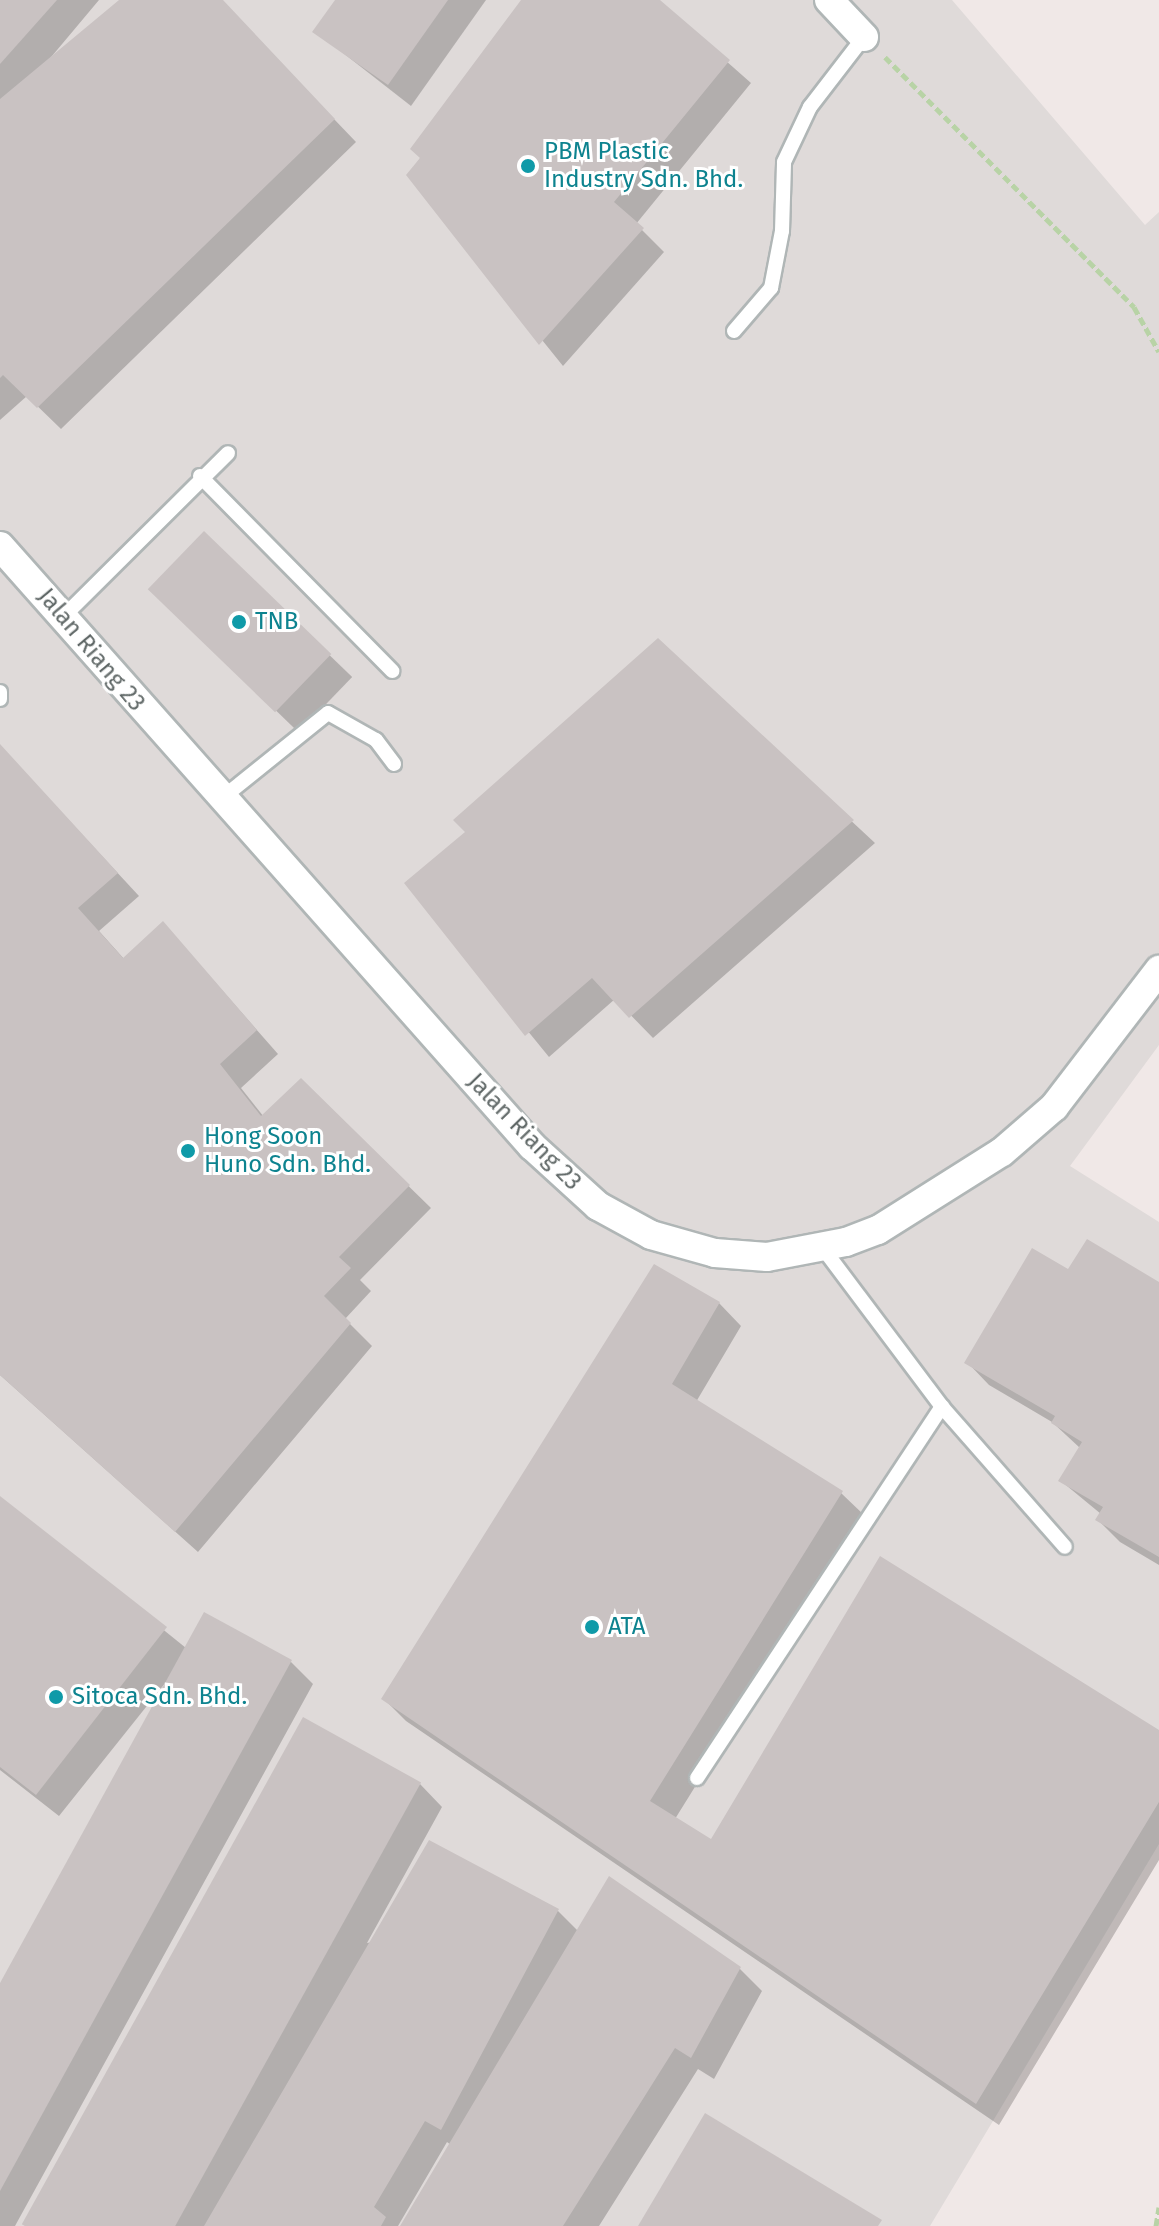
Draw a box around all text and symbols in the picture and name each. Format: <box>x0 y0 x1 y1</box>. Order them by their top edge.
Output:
place label: PBM Plastic Industry Sdn. Bhd. <box>544 138 743 194</box>
marker: PBM Plastic Industry Sdn. Bhd. <box>519 157 537 175</box>
street label: Jalan Riang 23 <box>31 583 151 717</box>
place label: TNB <box>255 608 298 636</box>
marker: TNB <box>230 613 248 631</box>
street label: Jalan Riang 23 <box>461 1068 587 1196</box>
place label: Hong Soon Huno Sdn. Bhd. <box>204 1123 371 1179</box>
marker: Hong Soon Huno Sdn. Bhd. <box>179 1142 197 1160</box>
place label: ATA <box>608 1613 646 1641</box>
marker: ATA <box>583 1618 601 1636</box>
place label: Sitoca Sdn. Bhd. <box>72 1683 247 1711</box>
marker: Sitoca Sdn. Bhd. <box>47 1688 65 1706</box>

